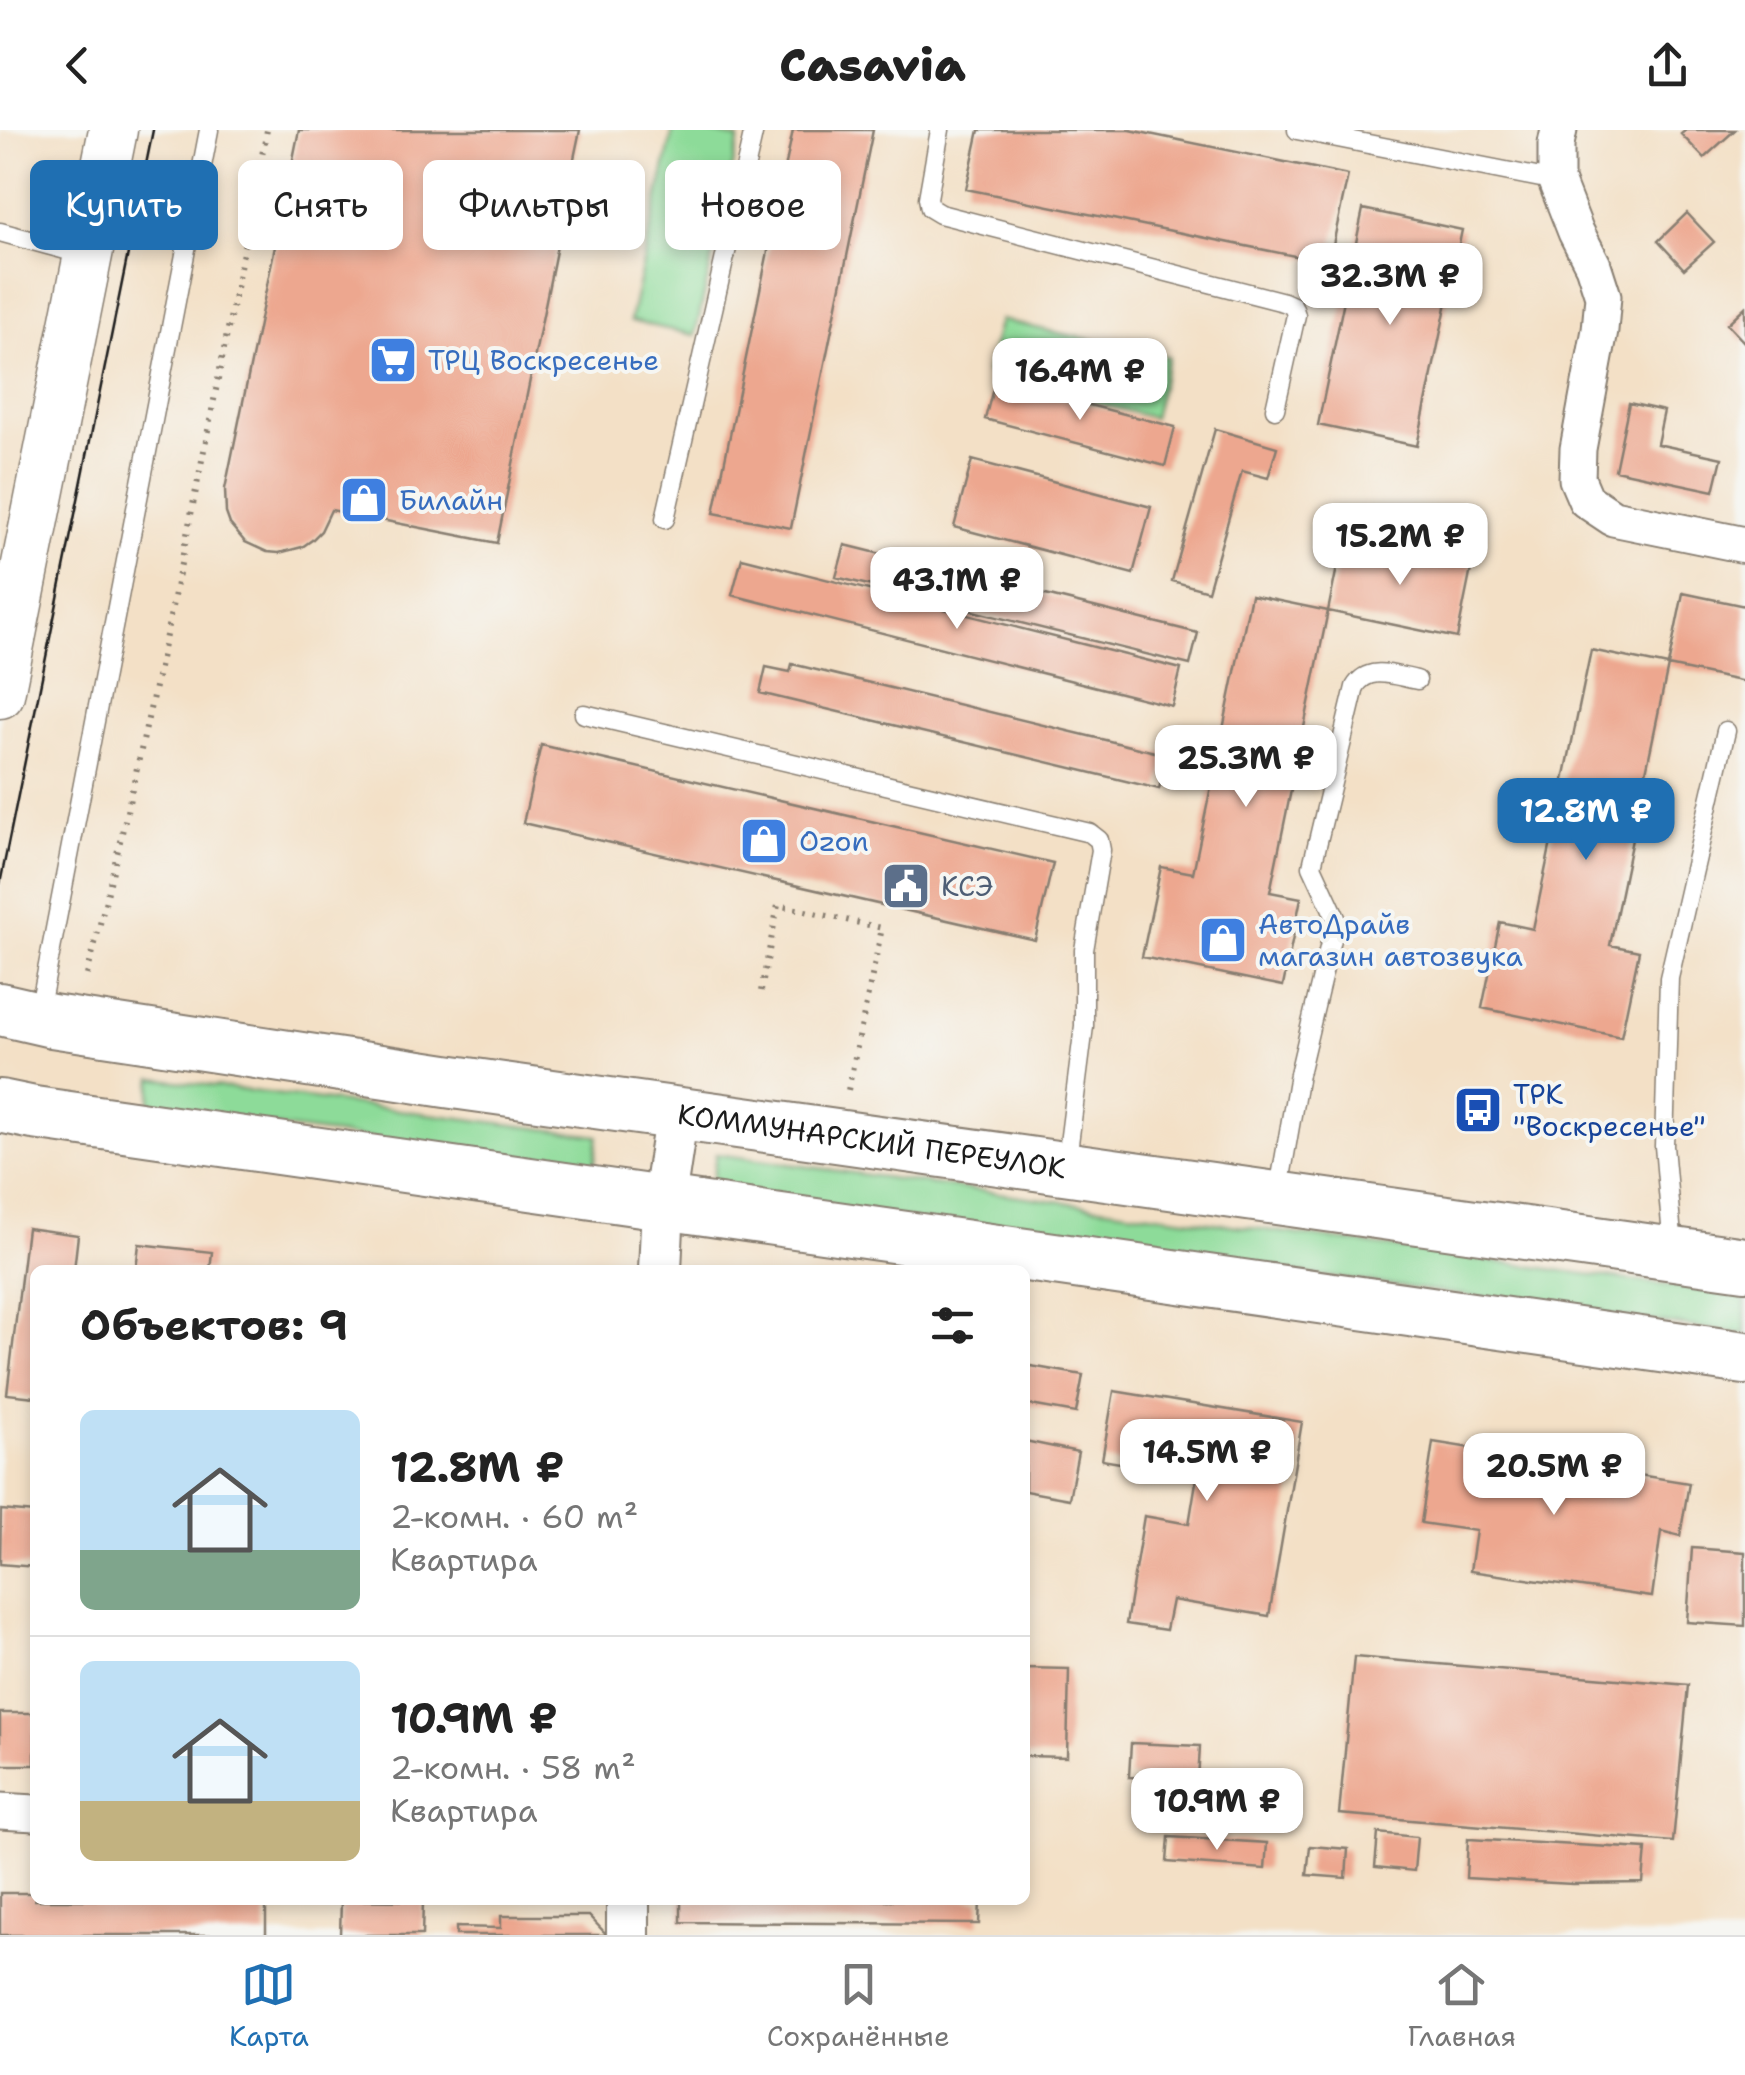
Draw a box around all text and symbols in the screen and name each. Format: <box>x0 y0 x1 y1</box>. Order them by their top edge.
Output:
text: Casavia <box>779 35 966 95</box>
icon: back <box>50 38 105 93</box>
icon: share <box>1640 38 1695 93</box>
chip: Купить <box>30 160 218 250</box>
chip: Снять <box>238 160 403 250</box>
chip: Фильтры <box>423 160 645 250</box>
chip: Новое <box>665 160 841 250</box>
pin: 32.3M ₽ <box>1298 243 1482 328</box>
text: 32.3M ₽ <box>1320 254 1460 297</box>
supermarket icon: ТРЦ Воскресенье <box>367 334 419 386</box>
pin: 16.4M ₽ <box>988 338 1172 423</box>
place label: ТРЦ Воскресенье <box>428 341 659 379</box>
text: 16.4M ₽ <box>1014 349 1146 392</box>
shop icon: Билайн <box>338 474 390 526</box>
place label: Билайн <box>399 481 503 519</box>
pin: 15.2M ₽ <box>1308 503 1492 588</box>
text: 15.2M ₽ <box>1335 514 1465 557</box>
pin: 43.1M ₽ <box>865 547 1049 632</box>
text: 43.1M ₽ <box>892 558 1022 601</box>
pin: 25.3M ₽ <box>1154 725 1338 810</box>
text: 25.3M ₽ <box>1177 736 1315 779</box>
pin: 12.8M ₽ <box>1494 778 1678 863</box>
text: 12.8M ₽ <box>1520 789 1652 832</box>
shop icon: Ozon <box>738 815 790 867</box>
place label: Ozon <box>799 822 869 860</box>
public building icon: КСЭ <box>880 860 932 912</box>
place label: КСЭ <box>941 867 993 905</box>
place label: АвтоДрайв магазин автозвука <box>1258 905 1523 975</box>
shop icon: АвтоДрайв магазин автозвука <box>1197 914 1249 966</box>
place label: ТРК "Воскресенье" <box>1513 1075 1706 1145</box>
bus stop icon: ТРК "Воскресенье" <box>1452 1084 1504 1136</box>
street label: КОММУНАРСКИЙ ПЕРЕУЛОК <box>675 1095 1068 1187</box>
text: Объектов: 9 <box>80 1297 348 1353</box>
icon: filters <box>925 1298 980 1353</box>
pin: 14.5M ₽ <box>1115 1419 1299 1504</box>
text: 14.5M ₽ <box>1142 1430 1272 1473</box>
pin: 20.5M ₽ <box>1462 1433 1646 1518</box>
text: 12.8M ₽ <box>390 1439 565 1495</box>
text: 20.5M ₽ <box>1485 1444 1623 1487</box>
icon: home <box>160 1450 280 1570</box>
text: 2-комн. · 60 m² <box>390 1495 638 1538</box>
text: Квартира <box>390 1538 538 1581</box>
text: 10.9M ₽ <box>390 1690 558 1746</box>
icon: home <box>160 1701 280 1821</box>
text: 2-комн. · 58 m² <box>390 1746 636 1789</box>
pin: 10.9M ₽ <box>1125 1768 1309 1853</box>
text: 10.9M ₽ <box>1153 1779 1281 1822</box>
text: Квартира <box>390 1789 538 1832</box>
tab: Карта <box>229 1957 309 2055</box>
tab: Сохранённые <box>767 1957 950 2055</box>
tab: Главная <box>1408 1957 1516 2055</box>

